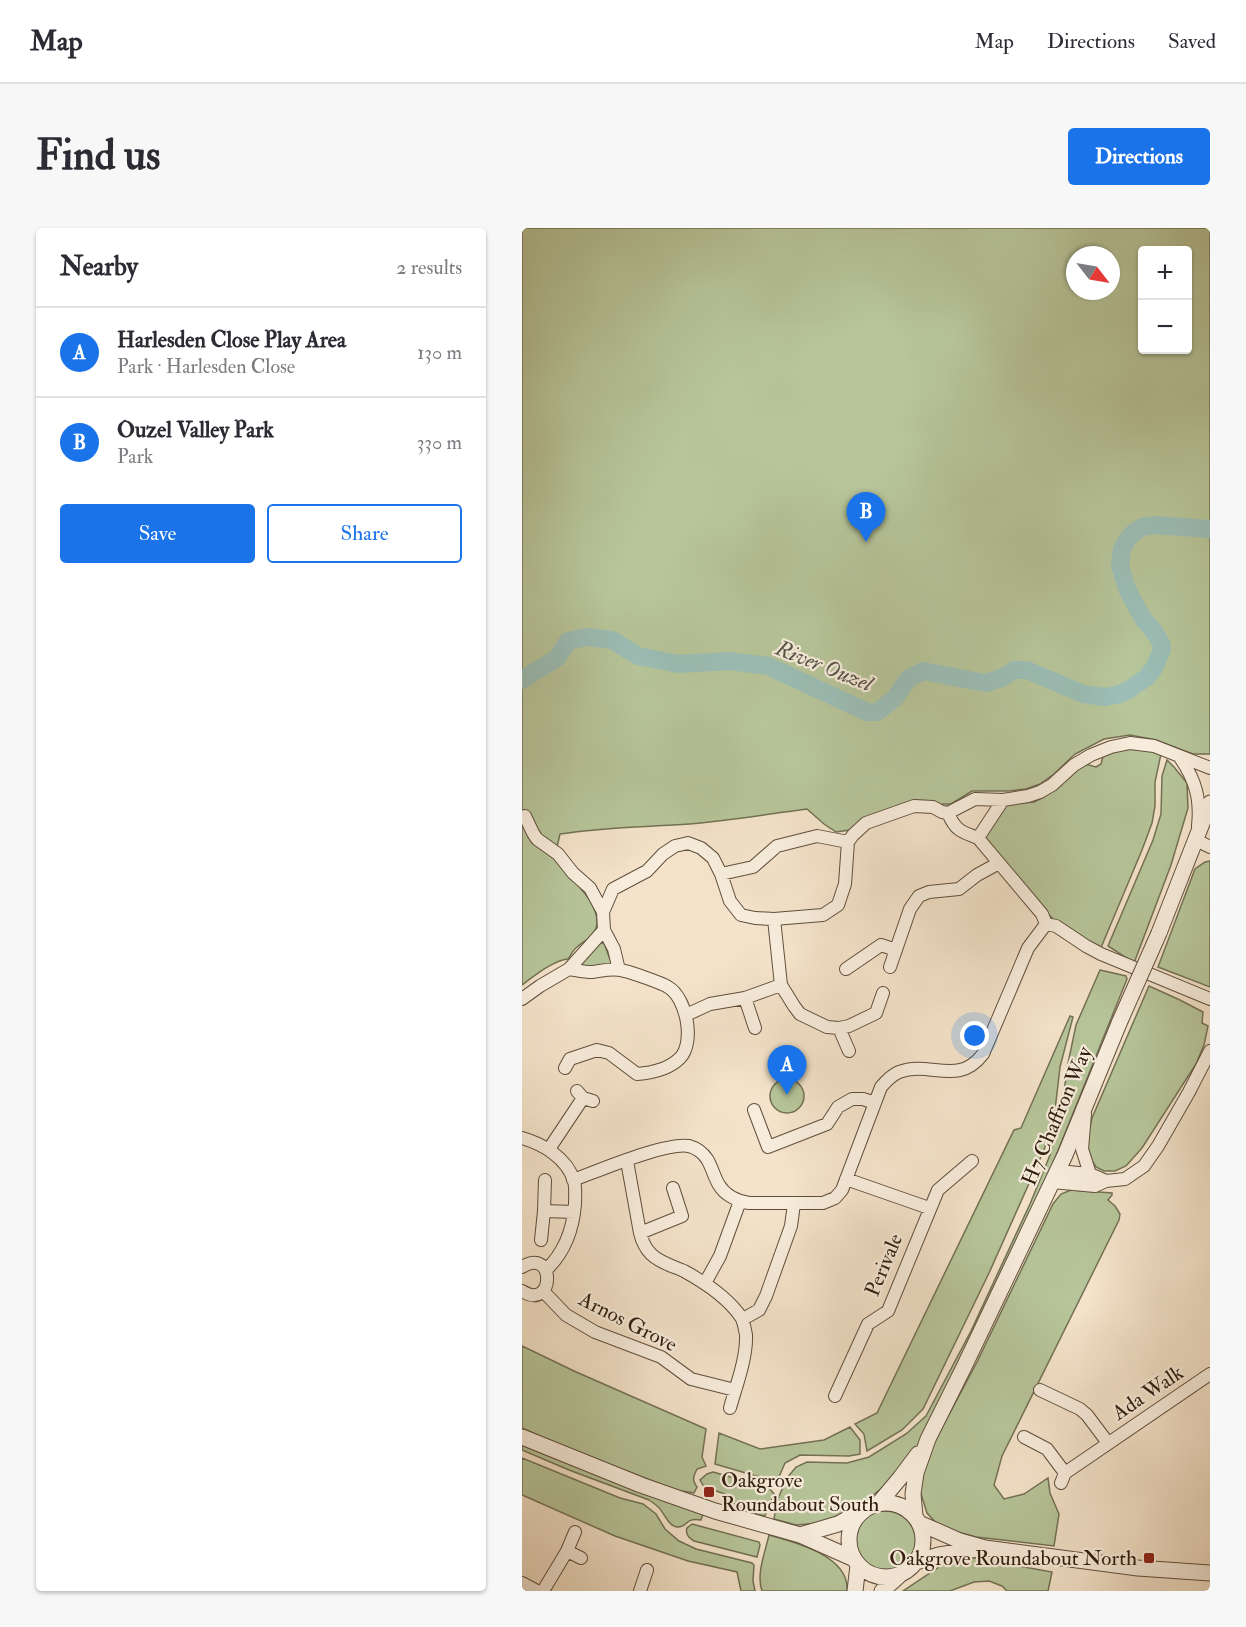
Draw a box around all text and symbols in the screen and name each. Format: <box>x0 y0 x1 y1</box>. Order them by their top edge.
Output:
text: Map <box>30 24 83 59</box>
text: Map <box>974 28 1014 55</box>
text: Directions <box>1047 28 1135 55</box>
text: Saved <box>1168 28 1216 55</box>
button: Directions <box>1068 128 1210 185</box>
text: Find us <box>36 130 160 182</box>
north arrow <box>1066 246 1120 300</box>
map controls <box>1138 246 1192 354</box>
button: + <box>1138 246 1192 300</box>
text: Nearby <box>60 251 138 283</box>
text: 2 results <box>396 255 462 280</box>
button: − <box>1138 300 1192 354</box>
text: Harlesden Close Play Area <box>117 326 346 354</box>
text: A <box>73 340 86 365</box>
text: 130 m <box>417 340 462 365</box>
text: Park · Harlesden Close <box>117 354 295 379</box>
text: Ouzel Valley Park <box>117 416 274 444</box>
text: B <box>73 430 86 455</box>
text: 330 m <box>417 430 462 455</box>
text: Park <box>117 444 153 469</box>
pin: B <box>846 492 886 542</box>
button: Save <box>60 504 255 563</box>
button: Share <box>267 504 462 563</box>
water label: River Ouzel <box>771 634 878 699</box>
your location <box>960 1021 989 1050</box>
street label: H7 Chaffron Way <box>1016 1042 1099 1190</box>
pin: A <box>768 1046 806 1095</box>
street label: Perivale <box>859 1229 909 1300</box>
street label: Arnos Grove <box>573 1285 682 1358</box>
street label: Ada Walk <box>1106 1359 1189 1427</box>
place label: Oakgrove Roundabout South <box>721 1467 879 1518</box>
marker: Oakgrove Roundabout South <box>702 1485 716 1499</box>
place label: Oakgrove Roundabout North <box>889 1545 1137 1572</box>
marker: Oakgrove Roundabout North <box>1142 1551 1156 1565</box>

